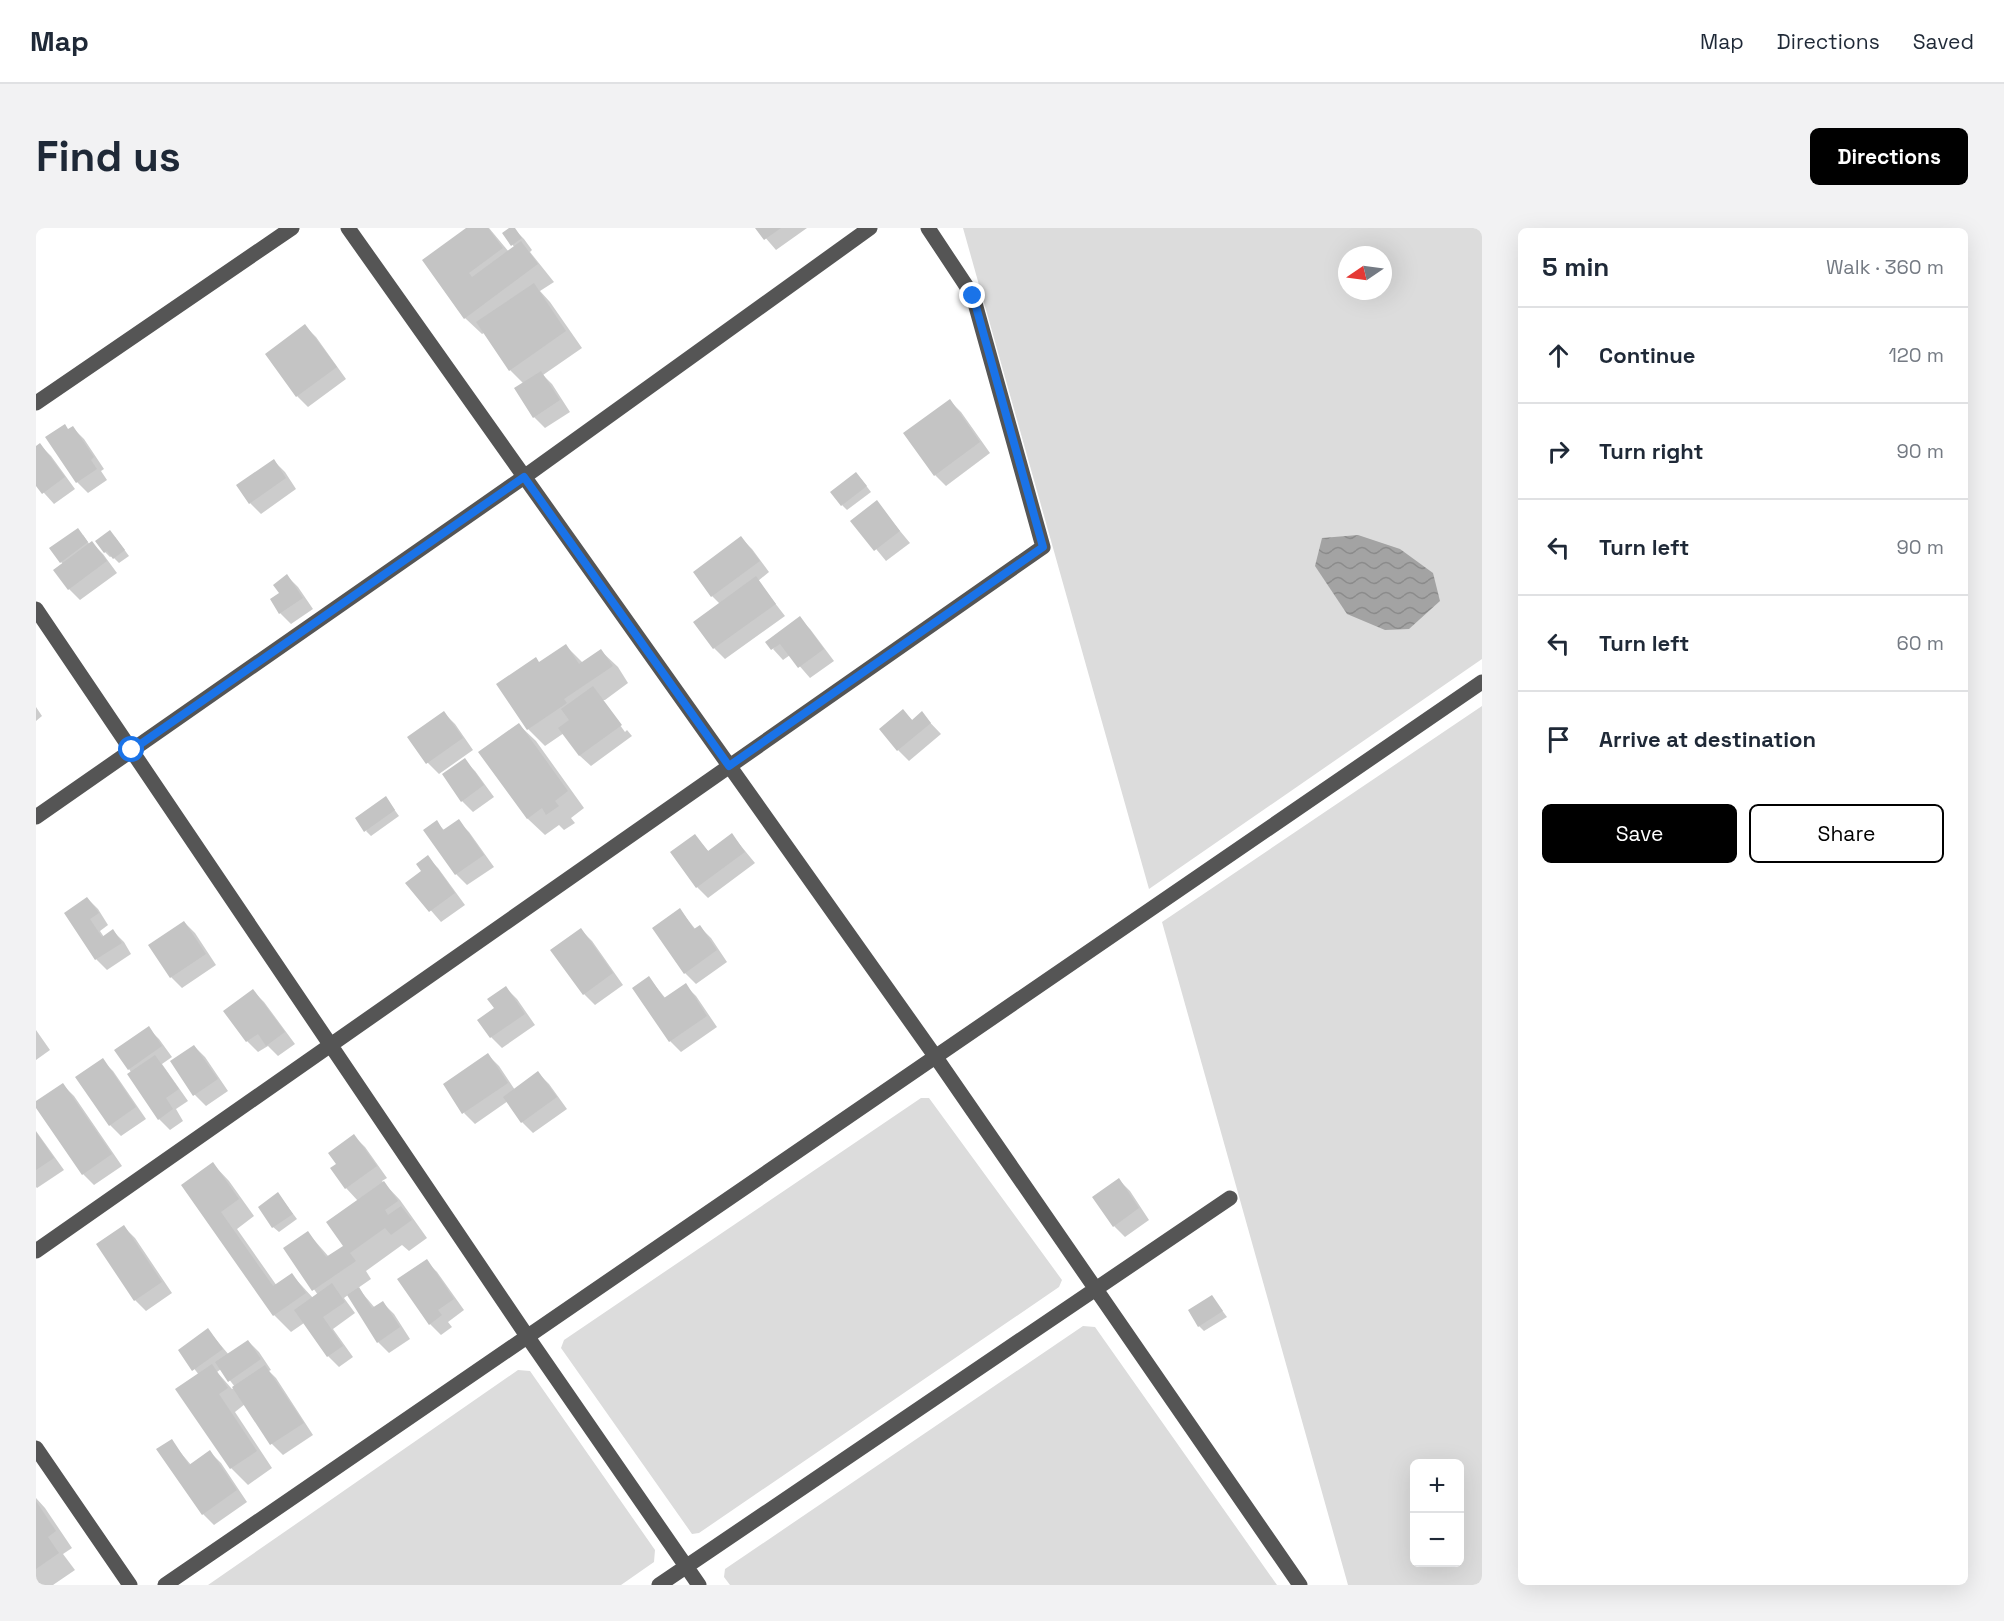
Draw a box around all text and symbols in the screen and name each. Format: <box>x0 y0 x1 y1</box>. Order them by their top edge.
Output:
text: Map <box>30 23 89 59</box>
text: Map <box>1700 28 1744 55</box>
text: Directions <box>1777 28 1880 55</box>
text: Saved <box>1913 28 1974 55</box>
button: Directions <box>1810 128 1968 185</box>
text: Find us <box>36 130 181 183</box>
north arrow <box>1338 246 1392 300</box>
text: 5 min <box>1542 250 1609 284</box>
text: Walk · 360 m <box>1826 254 1944 280</box>
route end <box>959 282 985 308</box>
icon: ahead <box>1542 339 1575 372</box>
text: Continue <box>1599 341 1695 369</box>
text: 120 m <box>1888 342 1944 368</box>
icon: right <box>1542 435 1575 468</box>
text: Turn right <box>1599 437 1704 465</box>
text: 90 m <box>1897 438 1944 464</box>
icon: left <box>1542 531 1575 564</box>
text: Turn left <box>1599 533 1689 561</box>
text: 90 m <box>1897 534 1944 560</box>
icon: left <box>1542 627 1575 660</box>
text: Turn left <box>1599 629 1689 657</box>
text: 60 m <box>1897 630 1944 656</box>
icon: arrive <box>1542 723 1575 756</box>
text: Arrive at destination <box>1599 725 1816 753</box>
route start <box>118 736 144 762</box>
button: Save <box>1542 804 1737 863</box>
button: Share <box>1749 804 1944 863</box>
map controls <box>1410 1459 1464 1567</box>
button: + <box>1410 1459 1464 1513</box>
button: − <box>1410 1513 1464 1567</box>

